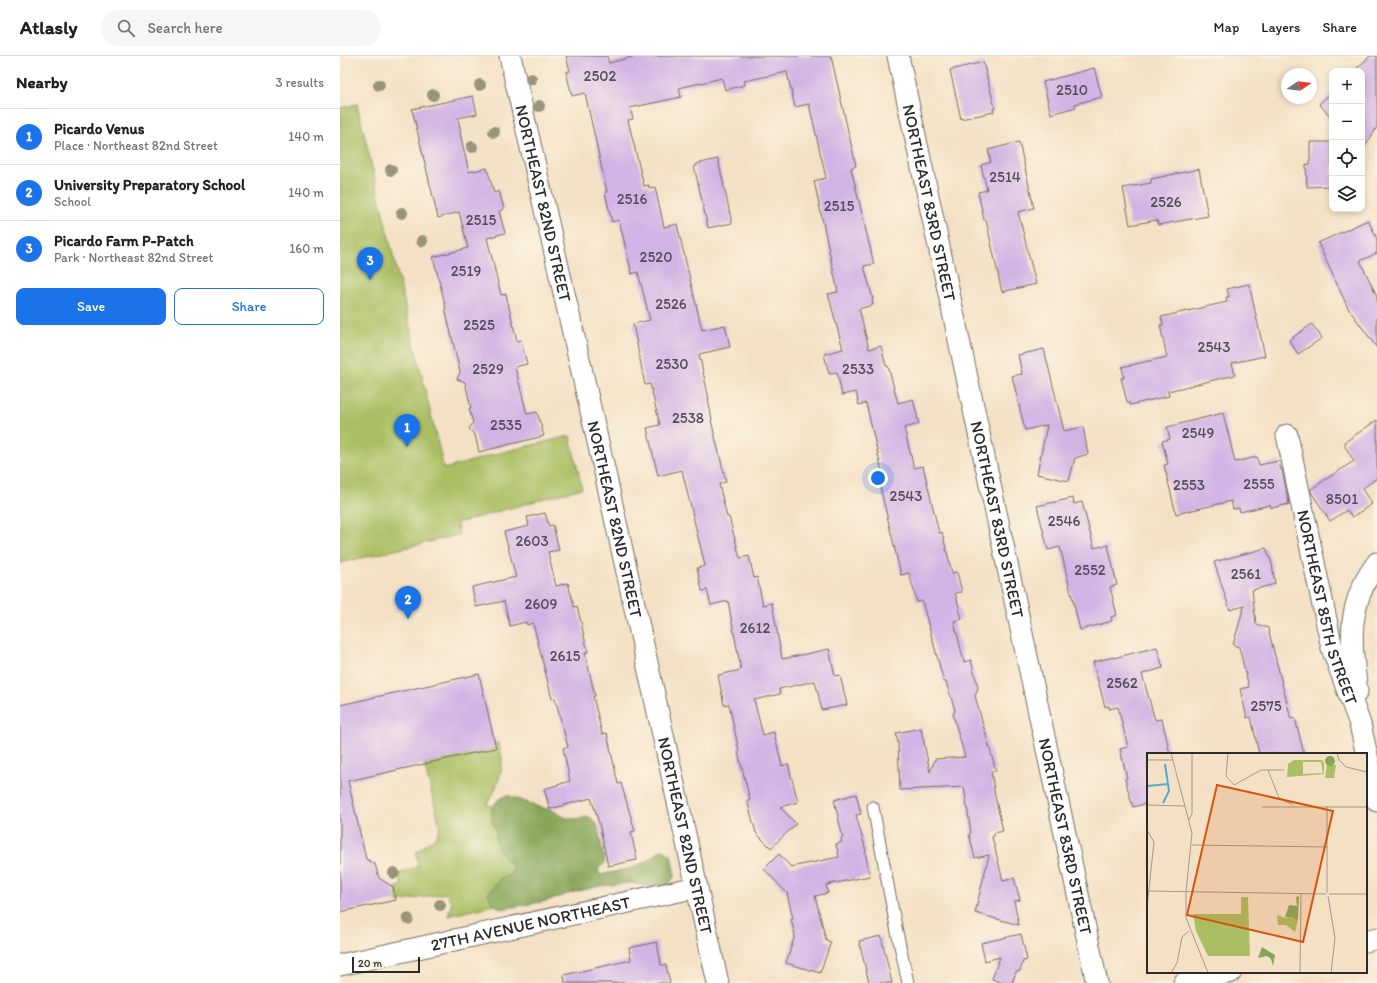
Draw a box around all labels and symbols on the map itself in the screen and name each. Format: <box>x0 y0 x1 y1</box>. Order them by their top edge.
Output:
house number: 2502 <box>584 67 617 85</box>
north arrow <box>1281 68 1317 104</box>
house number: 2510 <box>1056 81 1088 99</box>
street label: NORTHEAST 83RD STREET <box>899 102 960 303</box>
street label: NORTHEAST 82ND STREET <box>511 103 576 304</box>
house number: 2514 <box>989 168 1021 186</box>
house number: 2516 <box>617 190 647 208</box>
house number: 2526 <box>1150 193 1182 211</box>
house number: 2515 <box>824 197 854 215</box>
house number: 2515 <box>466 211 496 229</box>
pin: 3 <box>357 247 383 280</box>
house number: 2520 <box>640 248 672 266</box>
house number: 2519 <box>451 262 481 280</box>
house number: 2526 <box>655 295 687 313</box>
house number: 2525 <box>463 316 495 334</box>
house number: 2543 <box>1198 338 1230 356</box>
house number: 2530 <box>655 355 689 373</box>
house number: 2529 <box>472 360 504 378</box>
house number: 2533 <box>842 360 874 378</box>
house number: 2538 <box>672 409 704 427</box>
pin: 1 <box>394 414 420 447</box>
house number: 2535 <box>490 416 522 434</box>
street label: NORTHEAST 82ND STREET <box>583 419 647 620</box>
street label: NORTHEAST 83RD STREET <box>967 419 1028 620</box>
house number: 2549 <box>1182 424 1214 442</box>
your location <box>868 468 888 488</box>
house number: 2555 <box>1243 475 1275 493</box>
house number: 2553 <box>1173 476 1205 494</box>
house number: 2543 <box>890 487 922 505</box>
house number: 8501 <box>1326 490 1358 508</box>
street label: NORTHEAST 85TH STREET <box>1293 508 1362 708</box>
house number: 2546 <box>1048 512 1080 530</box>
house number: 2603 <box>515 532 549 550</box>
house number: 2552 <box>1074 561 1106 579</box>
house number: 2561 <box>1231 565 1261 583</box>
pin: 2 <box>395 586 421 619</box>
house number: 2609 <box>525 595 558 613</box>
house number: 2612 <box>740 619 770 637</box>
house number: 2615 <box>550 647 580 665</box>
house number: 2562 <box>1106 674 1138 692</box>
house number: 2575 <box>1250 697 1282 715</box>
street label: NORTHEAST 82ND STREET <box>654 735 717 937</box>
street label: NORTHEAST 83RD STREET <box>1035 736 1096 937</box>
inset map <box>1147 753 1367 973</box>
street label: 27TH AVENUE NORTHEAST <box>429 892 633 955</box>
scale bar <box>352 955 420 974</box>

